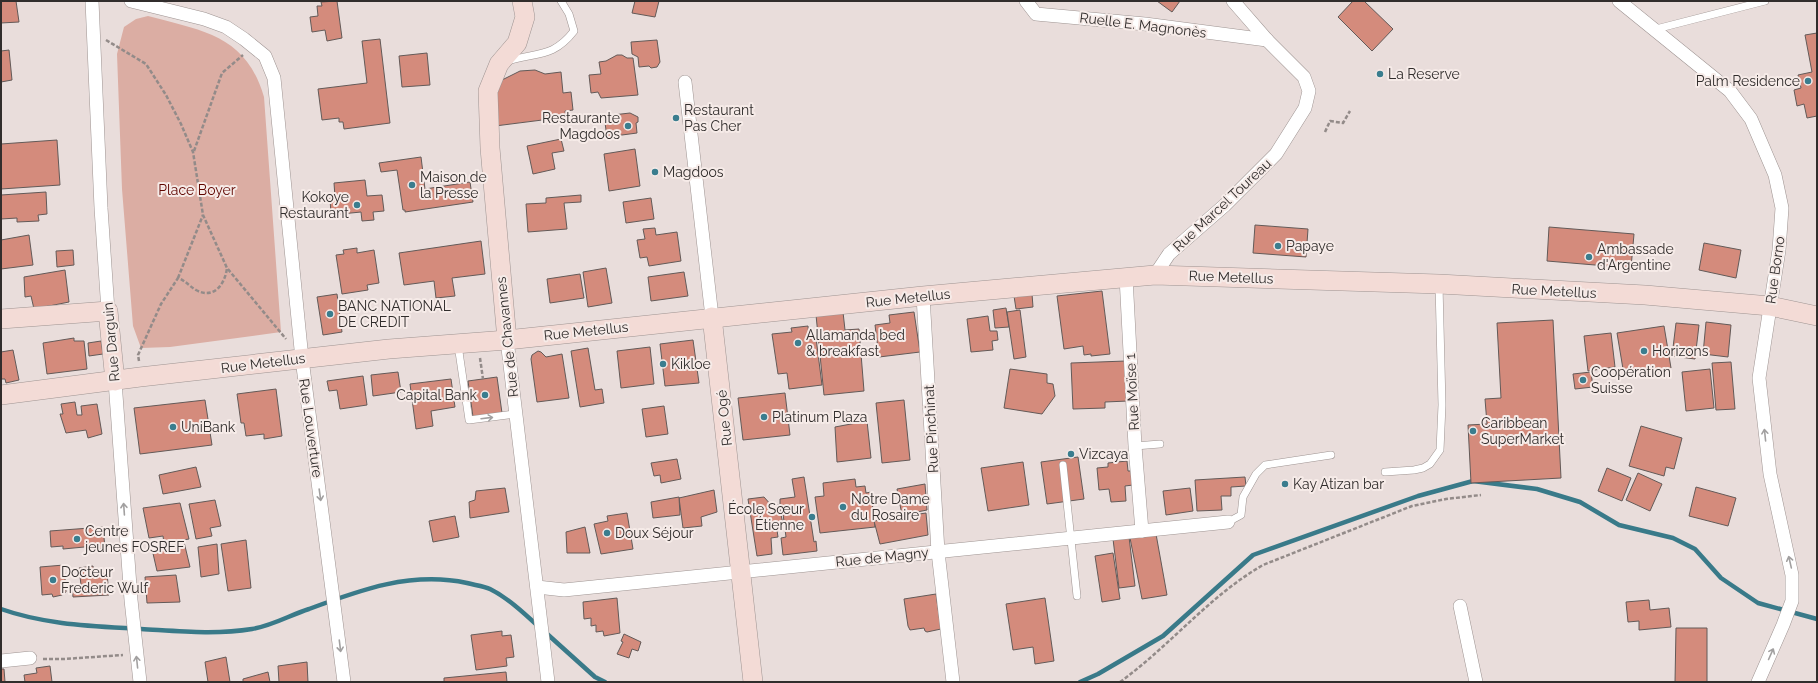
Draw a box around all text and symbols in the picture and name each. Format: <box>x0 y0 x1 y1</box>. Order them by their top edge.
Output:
street label: Ruelle E. Magnonès <box>1079 9 1208 41</box>
place label: La Reserve <box>1388 66 1460 82</box>
marker: La Reserve <box>1375 69 1385 79</box>
place label: Palm Residence <box>1696 73 1800 89</box>
marker: Palm Residence <box>1803 76 1813 86</box>
place label: Restaurant Pas Cher <box>684 102 754 134</box>
place label: Restaurante Magdoos <box>542 110 620 142</box>
marker: Restaurant Pas Cher <box>671 113 681 123</box>
marker: Restaurante Magdoos <box>623 121 633 131</box>
street label: Rue Marcel Toureau <box>1170 155 1274 255</box>
place label: Magdoos <box>663 164 724 180</box>
marker: Magdoos <box>650 167 660 177</box>
place label: Maison de la Presse <box>420 169 487 201</box>
marker: Maison de la Presse <box>407 180 417 190</box>
park label: Place Boyer <box>158 182 236 198</box>
place label: Kokoye Restaurant <box>279 189 349 221</box>
marker: Kokoye Restaurant <box>352 200 362 210</box>
street label: Rue Borno <box>1762 235 1788 305</box>
place label: Papaye <box>1286 238 1334 254</box>
marker: Papaye <box>1273 241 1283 251</box>
place label: Ambassade d'Argentine <box>1597 241 1674 273</box>
marker: Ambassade d'Argentine <box>1584 252 1594 262</box>
street label: Rue Metellus <box>1188 268 1274 286</box>
street label: Rue de Chavannes <box>493 276 521 398</box>
street label: Rue Metellus <box>1511 281 1597 301</box>
street label: Rue Metellus <box>865 286 951 310</box>
place label: BANC NATIONAL DE CREDIT <box>338 298 451 330</box>
street label: Rue Darguin <box>100 302 122 382</box>
marker: BANC NATIONAL DE CREDIT <box>325 309 335 319</box>
street label: Rue Metellus <box>543 319 629 343</box>
place label: Allamanda bed & breakfast <box>806 327 905 359</box>
marker: Allamanda bed & breakfast <box>793 338 803 348</box>
place label: Horizons <box>1652 343 1709 359</box>
marker: Horizons <box>1639 346 1649 356</box>
street label: Rue Metellus <box>220 350 306 376</box>
street label: Rue Moïse 1 <box>1122 353 1142 431</box>
place label: Kikloe <box>671 356 711 372</box>
marker: Kikloe <box>658 359 668 369</box>
place label: Coopération Suisse <box>1591 364 1671 396</box>
marker: Coopération Suisse <box>1578 375 1588 385</box>
street label: Rue Louverture <box>296 377 326 479</box>
street label: Rue Pinchinat <box>921 384 941 474</box>
place label: Capital Bank <box>396 387 478 403</box>
street label: Rue Ogé <box>713 389 735 447</box>
marker: Capital Bank <box>480 390 490 400</box>
place label: Platinum Plaza <box>772 409 867 425</box>
marker: Platinum Plaza <box>759 412 769 422</box>
one-way arrow <box>480 414 493 422</box>
place label: Caribbean SuperMarket <box>1481 415 1565 447</box>
place label: UniBank <box>181 419 236 435</box>
marker: UniBank <box>168 422 178 432</box>
marker: Caribbean SuperMarket <box>1468 426 1478 436</box>
one-way arrow <box>1761 429 1769 442</box>
place label: Vizcaya <box>1079 446 1128 462</box>
marker: Vizcaya <box>1066 449 1076 459</box>
place label: Kay Atizan bar <box>1293 476 1384 492</box>
marker: Kay Atizan bar <box>1280 479 1290 489</box>
one-way arrow <box>316 488 324 501</box>
place label: Notre Dame du Rosaire <box>851 491 930 523</box>
place label: École Sœur Étienne <box>728 500 804 533</box>
marker: Notre Dame du Rosaire <box>838 502 848 512</box>
one-way arrow <box>121 503 128 516</box>
marker: École Sœur Étienne <box>807 512 817 522</box>
place label: Centre jeunes FOSREF <box>83 523 184 555</box>
place label: Doux Séjour <box>615 525 694 541</box>
marker: Doux Séjour <box>602 528 612 538</box>
marker: Centre jeunes FOSREF <box>72 534 82 544</box>
street label: Rue de Magny <box>835 544 930 570</box>
one-way arrow <box>1785 556 1793 569</box>
place label: Docteur Frederic Wulf <box>61 564 149 596</box>
marker: Docteur Frederic Wulf <box>48 575 58 585</box>
one-way arrow <box>336 640 343 653</box>
one-way arrow <box>1768 648 1775 660</box>
one-way arrow <box>134 656 141 669</box>

